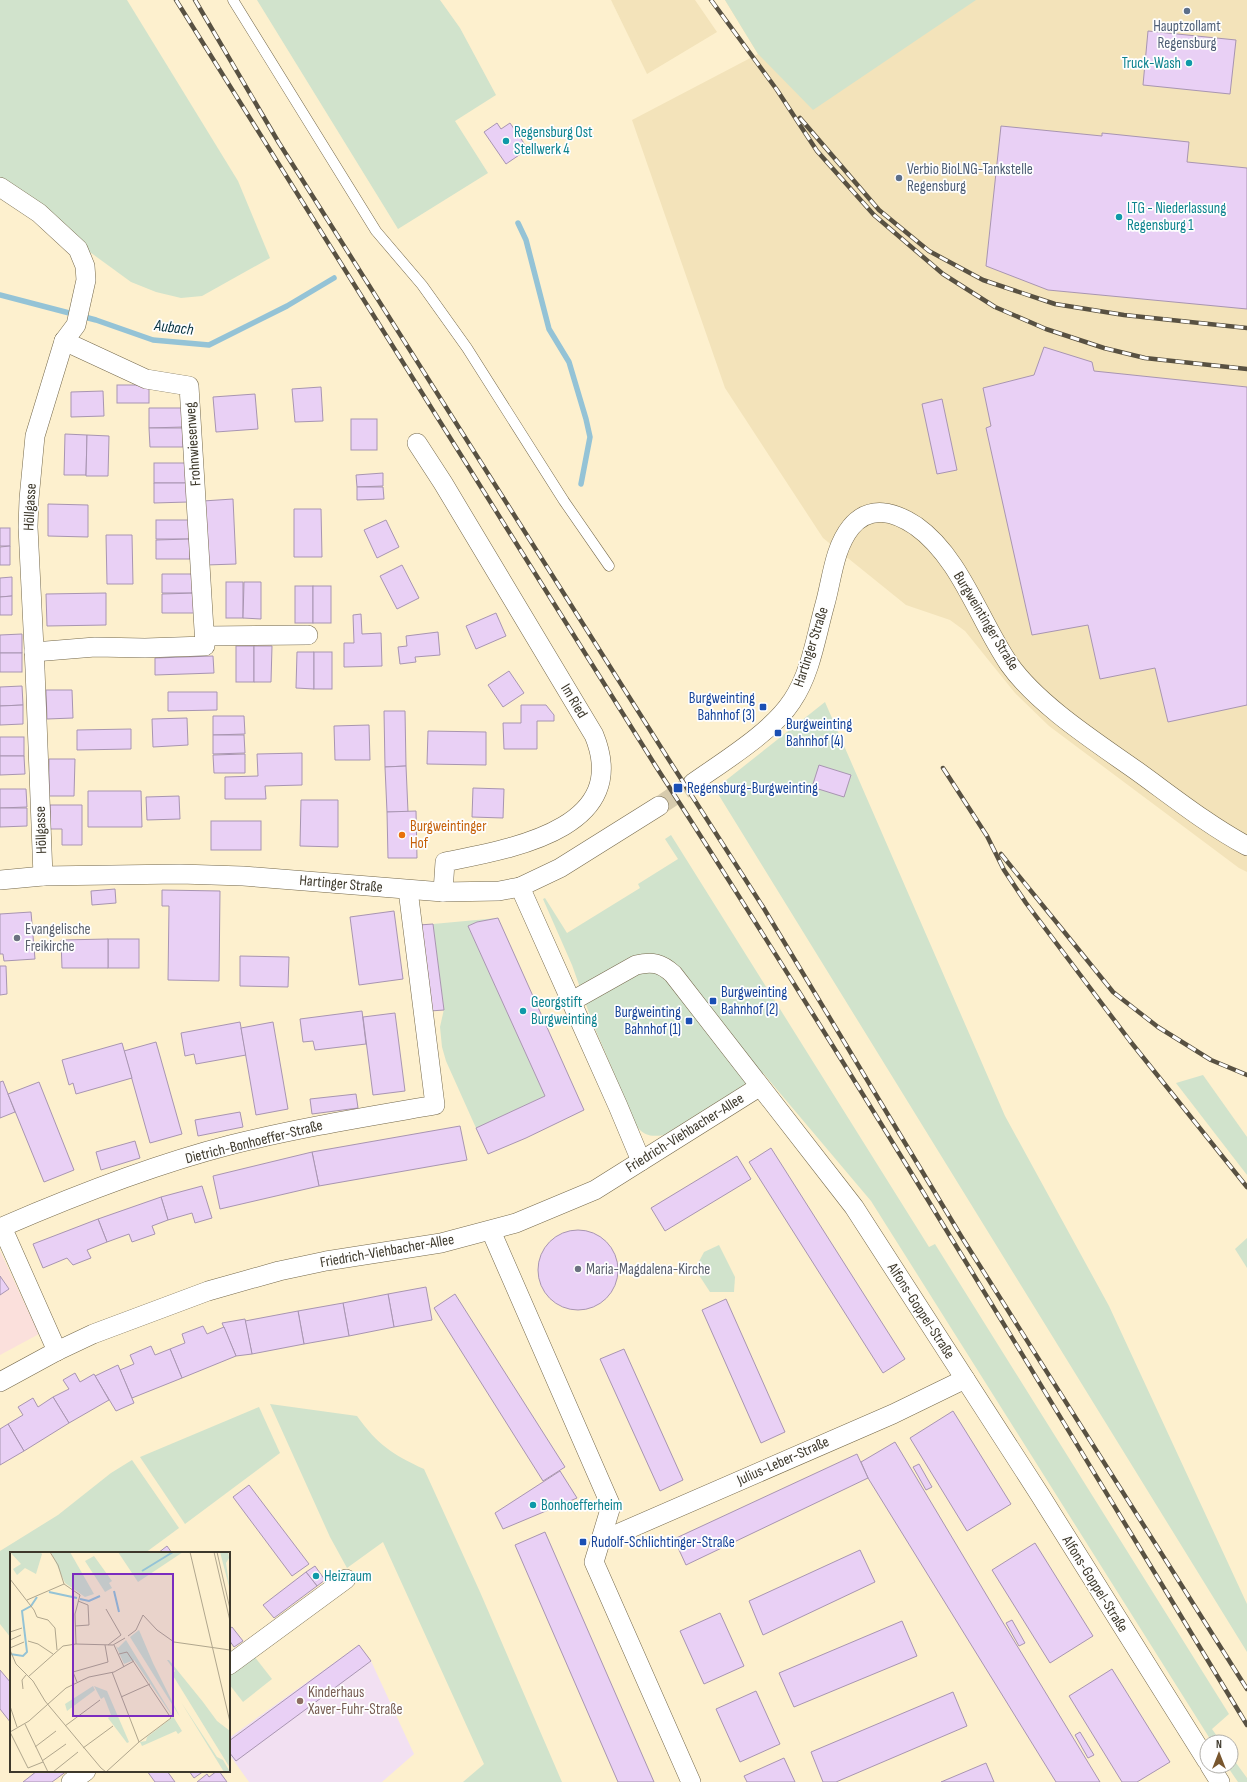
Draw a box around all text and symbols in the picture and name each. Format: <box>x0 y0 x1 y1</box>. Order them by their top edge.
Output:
marker: Hauptzollamt Regensburg <box>1182 6 1192 16</box>
place label: Hauptzollamt Regensburg <box>1153 17 1221 53</box>
place label: Truck-Wash <box>1122 54 1181 73</box>
marker: Truck-Wash <box>1184 58 1194 68</box>
place label: Regensburg Ost Stellwerk 4 <box>514 123 593 159</box>
marker: Regensburg Ost Stellwerk 4 <box>501 136 511 146</box>
place label: Verbio BioLNG-Tankstelle Regensburg <box>907 160 1033 196</box>
marker: Verbio BioLNG-Tankstelle Regensburg <box>894 173 904 183</box>
place label: LTG - Niederlassung Regensburg 1 <box>1127 199 1226 235</box>
marker: LTG - Niederlassung Regensburg 1 <box>1114 212 1124 222</box>
water label: Aubach <box>152 316 195 340</box>
street label: Frohnwiesenweg <box>181 401 205 487</box>
street label: Höllgasse <box>19 483 41 531</box>
street label: Burgweintinger Straße <box>949 568 1023 674</box>
street label: Hartinger Straße <box>789 604 833 690</box>
street label: Im Ried <box>556 680 592 722</box>
place label: Burgweinting Bahnhof (3) <box>689 689 755 725</box>
marker: Burgweinting Bahnhof (3) <box>758 702 768 712</box>
place label: Burgweinting Bahnhof (4) <box>786 715 852 751</box>
marker: Burgweinting Bahnhof (4) <box>773 728 783 738</box>
place label: Regensburg-Burgweinting <box>687 779 818 798</box>
marker: Regensburg-Burgweinting <box>672 782 684 794</box>
street label: Höllgasse <box>31 806 51 854</box>
place label: Burgweintinger Hof <box>410 817 487 853</box>
marker: Burgweintinger Hof <box>397 830 407 840</box>
street label: Hartinger Straße <box>299 871 383 897</box>
place label: Evangelische Freikirche <box>25 920 91 956</box>
marker: Evangelische Freikirche <box>12 933 22 943</box>
place label: Burgweinting Bahnhof (2) <box>721 983 787 1019</box>
place label: Georgstift Burgweinting <box>531 993 597 1029</box>
marker: Burgweinting Bahnhof (2) <box>708 996 718 1006</box>
place label: Burgweinting Bahnhof (1) <box>615 1003 681 1039</box>
marker: Georgstift Burgweinting <box>518 1006 528 1016</box>
marker: Burgweinting Bahnhof (1) <box>684 1016 694 1026</box>
street label: Friedrich-Viehbacher-Allee <box>622 1089 748 1177</box>
street label: Dietrich-Bonhoeffer-Straße <box>183 1116 325 1168</box>
street label: Friedrich-Viehbacher-Allee <box>318 1230 456 1272</box>
street label: Alfons-Goppel-Straße <box>882 1259 959 1363</box>
place label: Maria-Magdalena-Kirche <box>586 1260 710 1279</box>
marker: Maria-Magdalena-Kirche <box>573 1264 583 1274</box>
street label: Julius-Leber-Straße <box>733 1432 832 1490</box>
place label: Bonhoefferheim <box>541 1496 622 1515</box>
marker: Bonhoefferheim <box>528 1500 538 1510</box>
street label: Alfons-Goppel-Straße <box>1057 1531 1132 1636</box>
place label: Rudolf-Schlichtinger-Straße <box>591 1533 735 1552</box>
marker: Rudolf-Schlichtinger-Straße <box>578 1537 588 1547</box>
inset map <box>10 1552 230 1772</box>
place label: Heizraum <box>324 1567 372 1586</box>
marker: Heizraum <box>311 1571 321 1581</box>
place label: Kinderhaus Xaver-Fuhr-Straße <box>307 1683 403 1719</box>
marker: Kinderhaus Xaver-Fuhr-Straße <box>295 1696 305 1706</box>
north arrow <box>1199 1734 1239 1774</box>
text: N <box>1216 1738 1222 1751</box>

